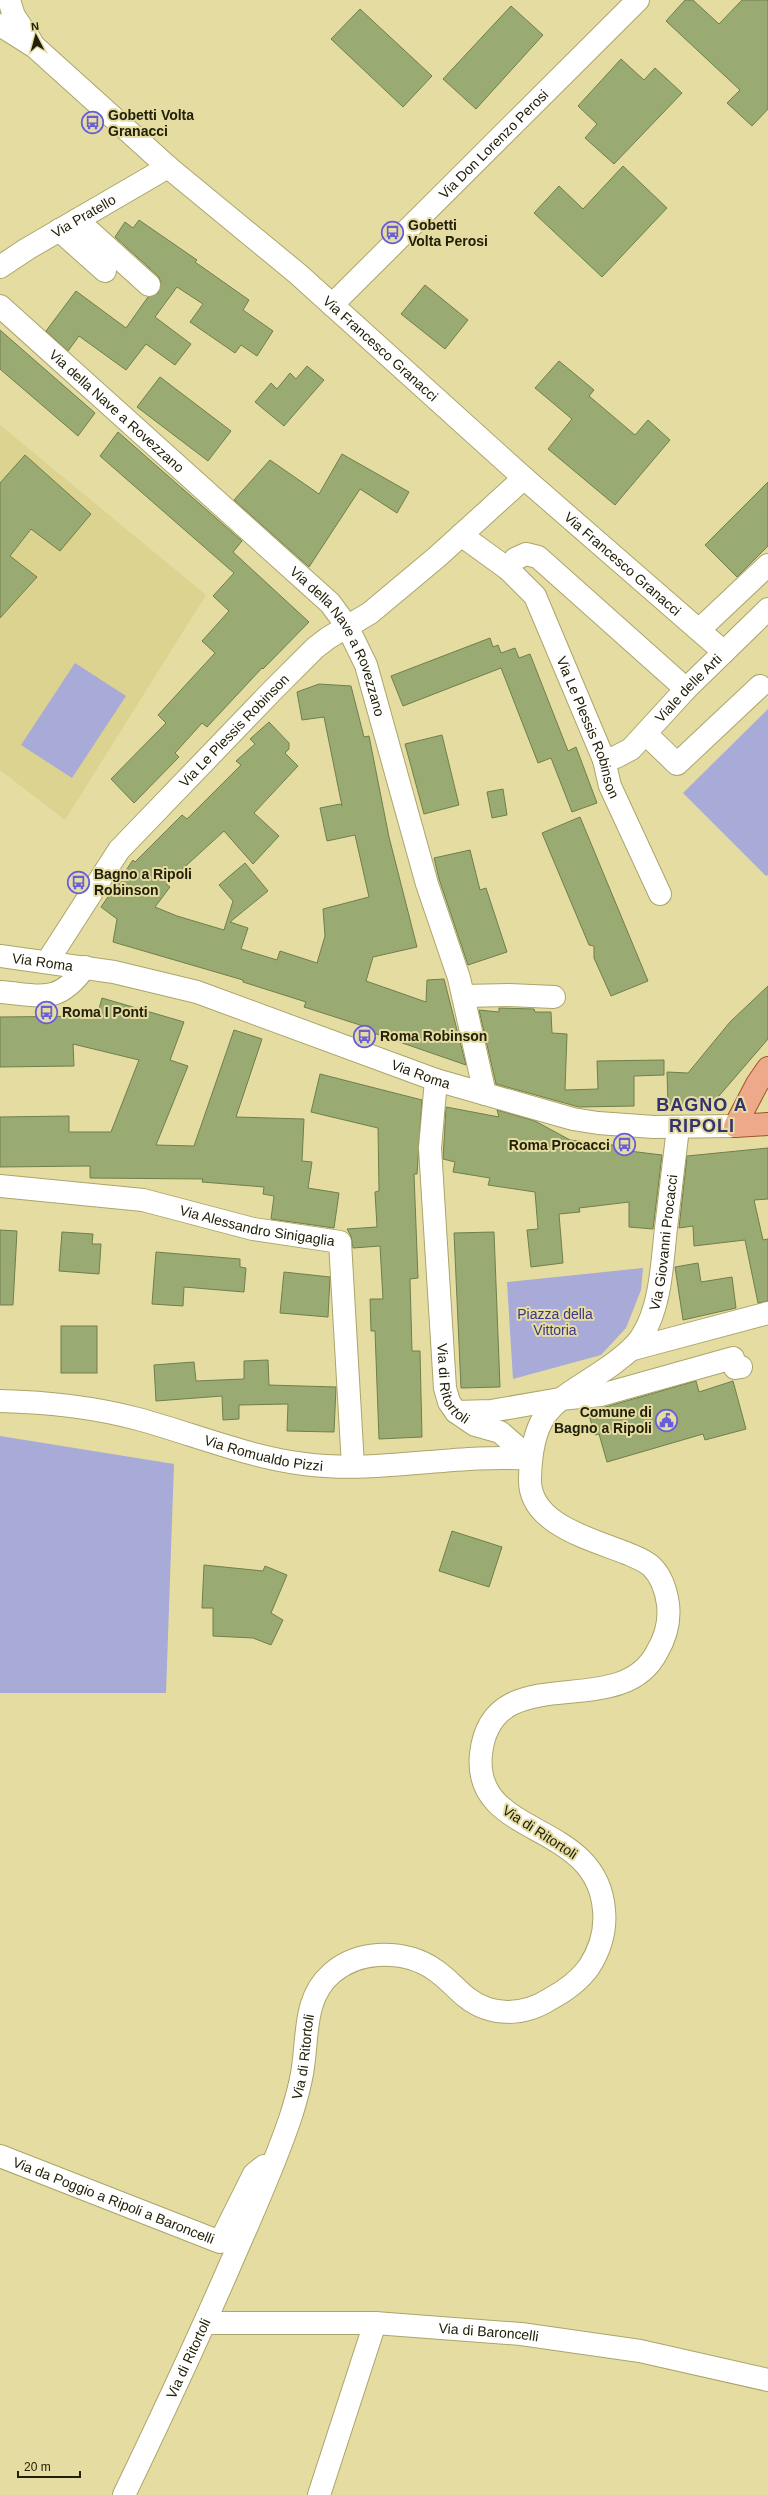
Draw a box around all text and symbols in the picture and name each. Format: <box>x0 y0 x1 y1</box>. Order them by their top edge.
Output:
north arrow <box>16 16 56 56</box>
text: N <box>30 20 40 32</box>
street label: Via Don Lorenzo Perosi <box>435 86 551 202</box>
place label: Gobetti Volta Granacci <box>108 107 194 139</box>
bus stop icon: Gobetti Volta Granacci <box>79 110 105 136</box>
street label: Via Pratello <box>49 191 119 241</box>
place label: Gobetti Volta Perosi <box>408 217 488 249</box>
bus stop icon: Gobetti Volta Perosi <box>379 220 405 246</box>
street label: Via Francesco Granacci <box>320 293 441 404</box>
street label: Via della Nave a Rovezzano <box>46 346 188 476</box>
street label: Via Francesco Granacci <box>561 509 684 619</box>
street label: Via della Nave a Rovezzano <box>287 563 388 718</box>
street label: Viale delle Arti <box>652 651 725 725</box>
street label: Via Le Plessis Robinson <box>553 654 623 801</box>
street label: Via Le Plessis Robinson <box>176 671 292 790</box>
place label: Bagno a Ripoli Robinson <box>94 866 192 898</box>
bus stop icon: Bagno a Ripoli Robinson <box>66 869 92 895</box>
street label: Via Roma <box>11 950 74 974</box>
bus stop icon: Roma I Ponti <box>33 999 59 1025</box>
place label: Roma I Ponti <box>62 1004 148 1020</box>
bus stop icon: Roma Robinson <box>352 1023 378 1049</box>
place label: Roma Robinson <box>380 1028 487 1044</box>
street label: Via Roma <box>389 1056 452 1092</box>
district label: BAGNO A RIPOLI <box>656 1095 748 1136</box>
bus stop icon: Roma Procacci <box>612 1132 638 1158</box>
place label: Roma Procacci <box>509 1137 610 1153</box>
street label: Via Giovanni Procacci <box>646 1174 680 1312</box>
street label: Via Alessandro Sinigaglia <box>178 1202 336 1249</box>
park label: Piazza della Vittoria <box>517 1306 593 1338</box>
street label: Via di Ritortoli <box>434 1343 473 1427</box>
place label: Comune di Bagno a Ripoli <box>554 1404 652 1436</box>
public building icon: Comune di Bagno a Ripoli <box>654 1407 680 1433</box>
street label: Via Romualdo Pizzi <box>202 1432 323 1474</box>
street label: Via di Ritortoli <box>500 1802 580 1862</box>
street label: Via di Ritortoli <box>288 2013 317 2101</box>
street label: Via da Poggio a Ripoli a Baroncelli <box>11 2154 217 2247</box>
street label: Via di Ritortoli <box>163 2316 213 2401</box>
street label: Via di Baroncelli <box>438 2320 540 2344</box>
scale bar <box>18 2453 80 2479</box>
text: 20 m <box>24 2460 51 2474</box>

